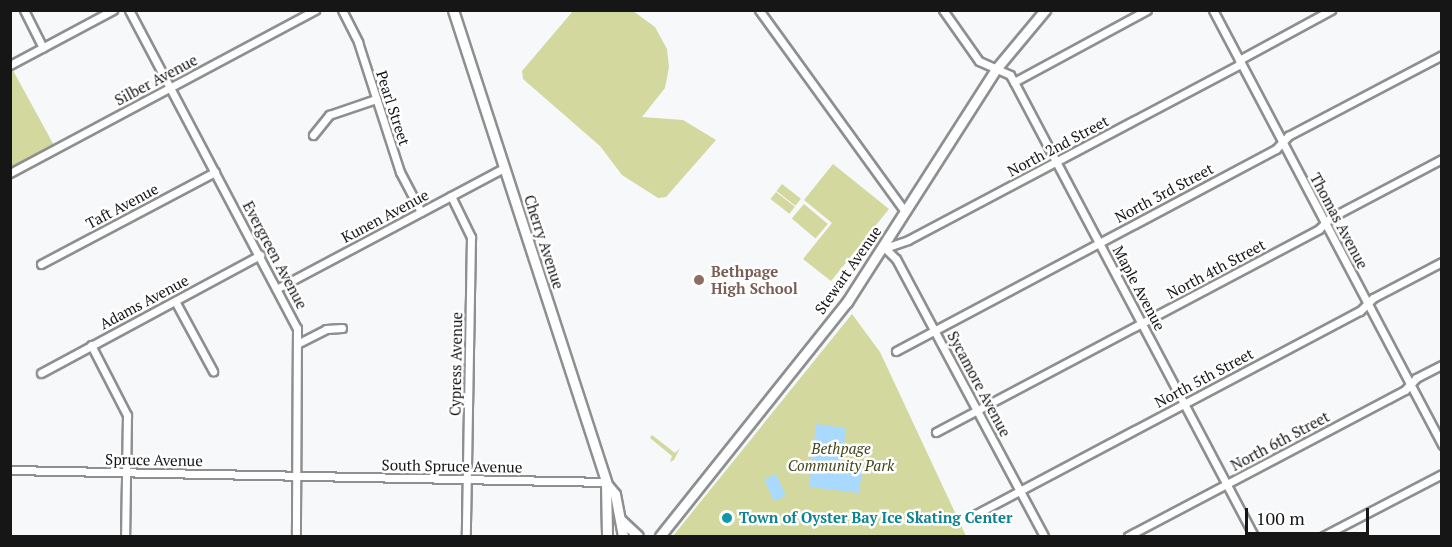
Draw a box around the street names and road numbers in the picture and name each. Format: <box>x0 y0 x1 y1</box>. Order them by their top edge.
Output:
street label: Silber Avenue <box>111 51 201 109</box>
street label: Pearl Street <box>372 68 414 148</box>
street label: North 2nd Street <box>1004 112 1112 180</box>
street label: North 3rd Street <box>1112 160 1216 226</box>
street label: Thomas Avenue <box>1306 170 1372 272</box>
street label: Taft Avenue <box>83 179 161 233</box>
street label: Kunen Avenue <box>338 185 432 247</box>
street label: Cherry Avenue <box>520 193 568 291</box>
street label: Evergreen Avenue <box>239 198 311 312</box>
street label: Stewart Avenue <box>811 222 885 318</box>
street label: North 4th Street <box>1164 235 1268 303</box>
street label: Maple Avenue <box>1109 242 1169 334</box>
street label: Adams Avenue <box>96 271 192 333</box>
street label: Cypress Avenue <box>446 312 466 416</box>
street label: Sycamore Avenue <box>944 328 1014 440</box>
street label: North 5th Street <box>1152 344 1256 412</box>
street label: North 6th Street <box>1228 407 1332 475</box>
street label: Spruce Avenue <box>105 450 203 470</box>
street label: South Spruce Avenue <box>381 456 523 476</box>

